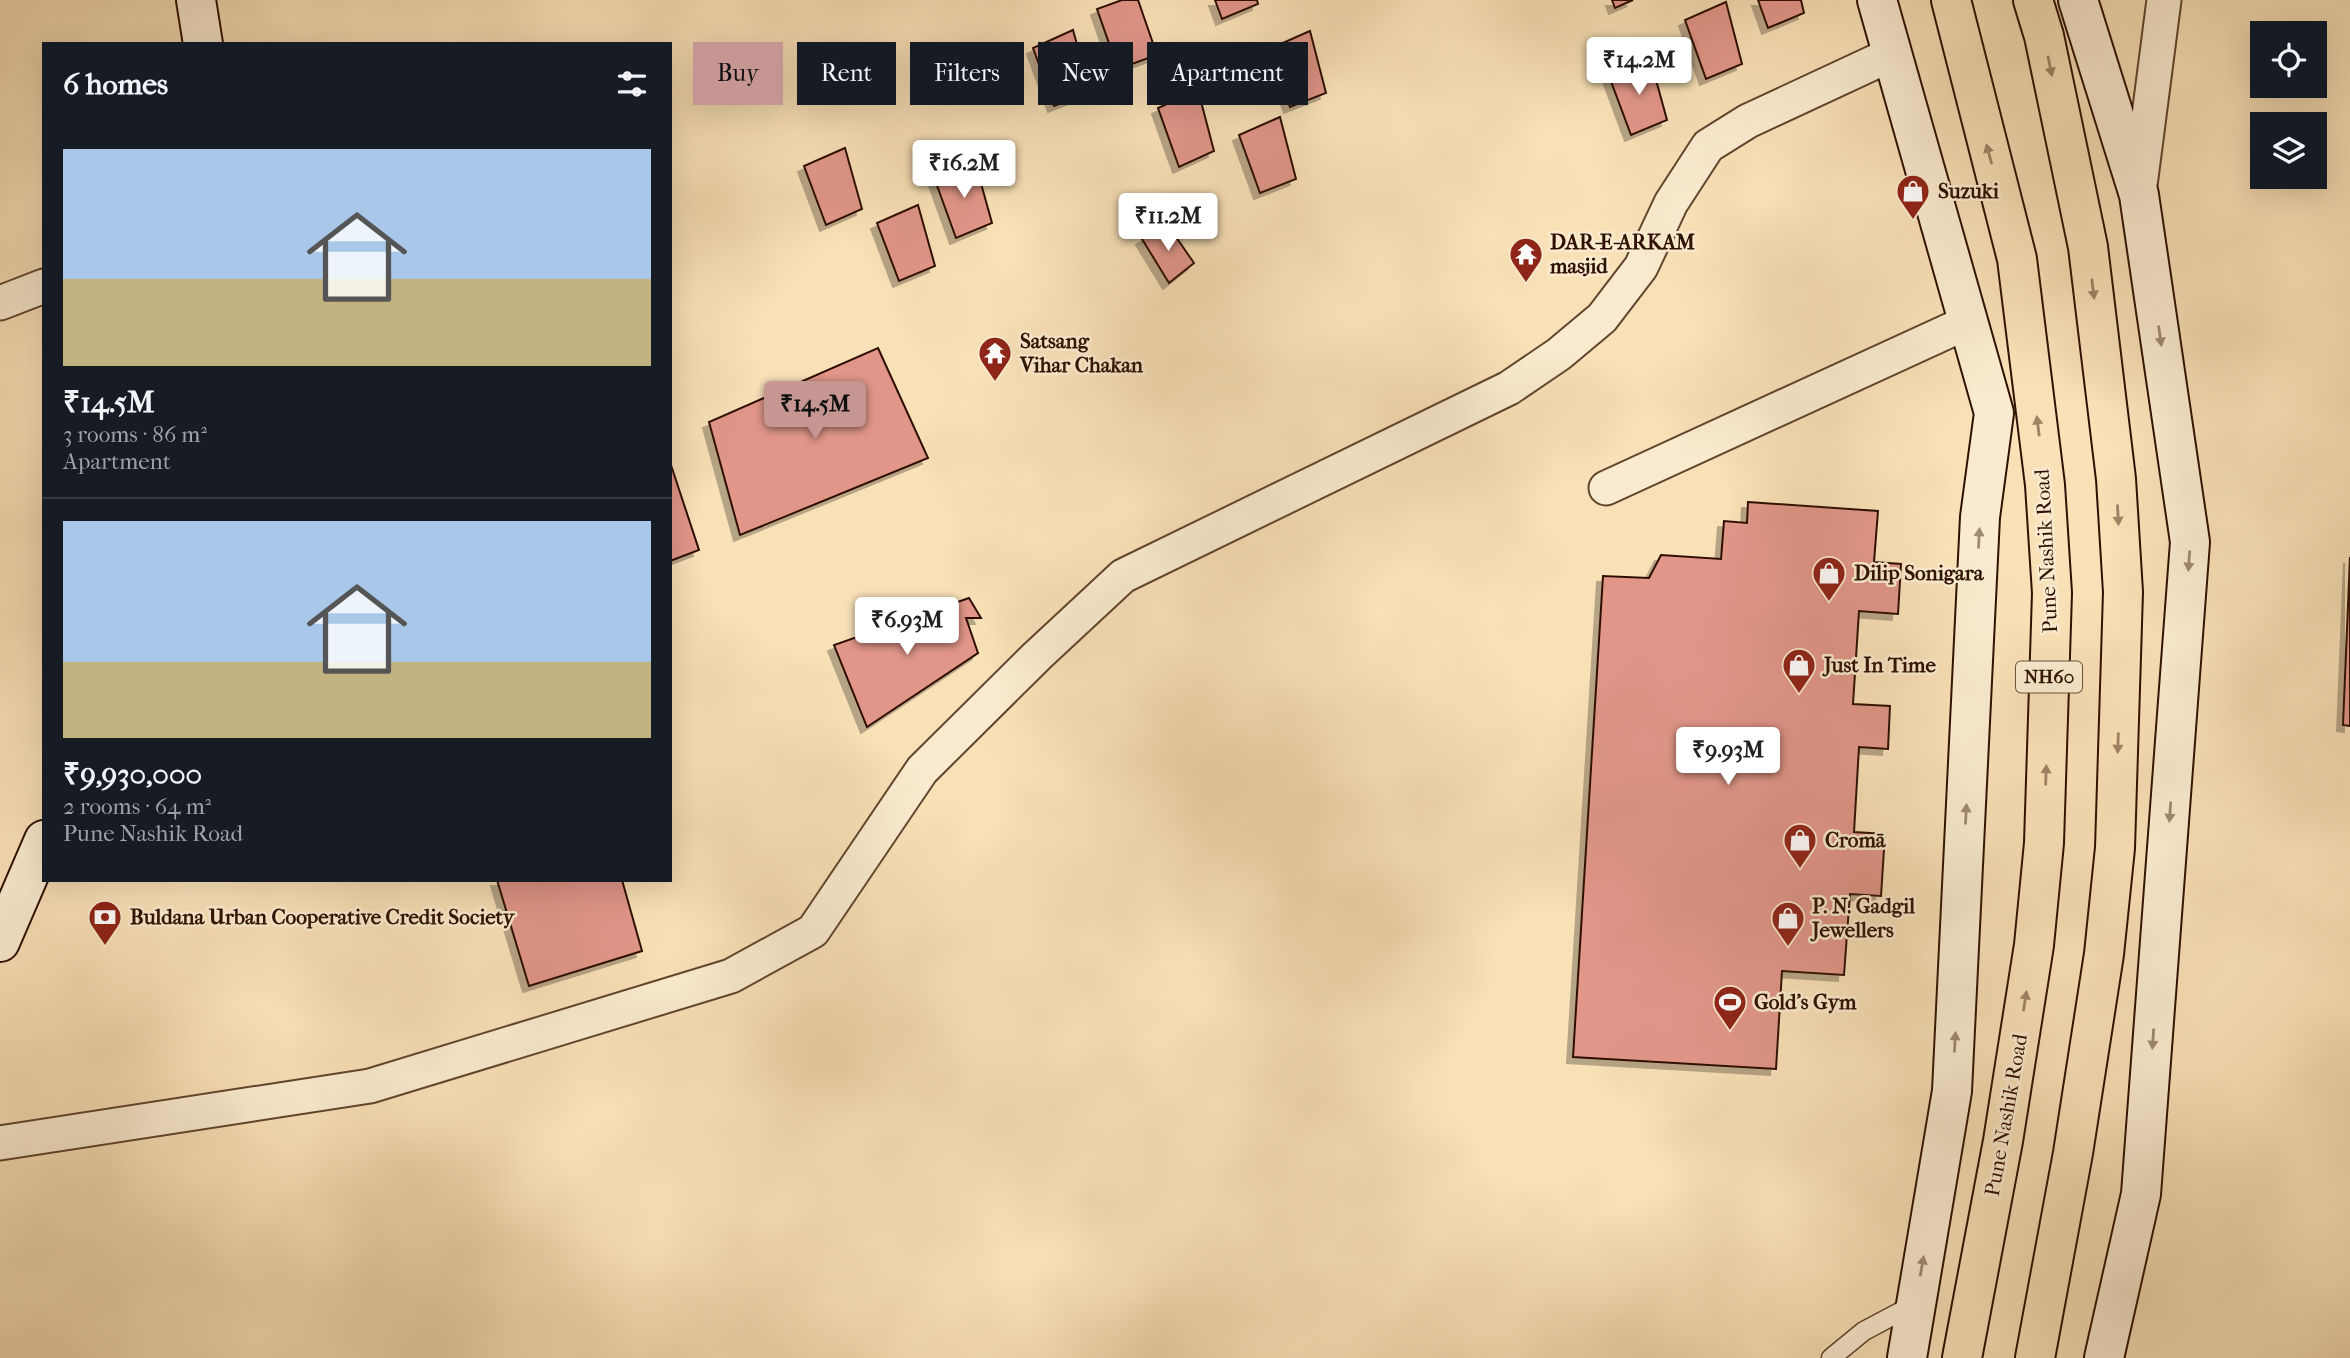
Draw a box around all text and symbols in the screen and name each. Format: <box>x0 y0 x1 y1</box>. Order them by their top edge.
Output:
map controls <box>2250 21 2327 189</box>
button: locate <box>2250 21 2327 98</box>
pin: ₹14.2M <box>1582 38 1696 97</box>
chip: Buy <box>693 42 783 105</box>
chip: Rent <box>797 42 896 105</box>
chip: Filters <box>910 42 1024 105</box>
chip: New <box>1038 42 1133 105</box>
chip: Apartment <box>1147 42 1308 105</box>
text: ₹14.2M <box>1603 46 1675 73</box>
one-way arrow <box>2045 55 2056 77</box>
icon: filters <box>613 65 651 103</box>
text: 6 homes <box>63 67 168 102</box>
button: layers <box>2250 112 2327 189</box>
pin: ₹16.2M <box>907 140 1021 200</box>
one-way arrow <box>1984 143 1994 164</box>
text: ₹16.2M <box>928 149 1000 176</box>
shop icon: Suzuki <box>1894 172 1932 221</box>
place label: Suzuki <box>1938 179 2000 203</box>
icon: home <box>294 194 420 320</box>
pin: ₹11.2M <box>1111 194 1225 253</box>
text: ₹11.2M <box>1135 202 1201 229</box>
place label: DAR-E-ARKAM masjid <box>1549 230 1695 278</box>
temple icon: DAR-E-ARKAM masjid <box>1507 235 1545 284</box>
one-way arrow <box>2088 278 2099 300</box>
one-way arrow <box>2155 325 2166 347</box>
place label: Satsang Vihar Chakan <box>1019 329 1144 377</box>
temple icon: Satsang Vihar Chakan <box>976 334 1014 383</box>
pin: ₹14.5M <box>758 382 872 441</box>
text: ₹14.5M <box>63 385 154 420</box>
text: ₹14.5M <box>780 390 850 417</box>
one-way arrow <box>2032 414 2043 436</box>
text: 3 rooms · 86 m² <box>63 421 207 448</box>
text: Apartment <box>63 448 171 475</box>
street label: Pune Nashik Road <box>2030 468 2062 634</box>
one-way arrow <box>2113 504 2124 526</box>
one-way arrow <box>1973 527 1984 549</box>
one-way arrow <box>2183 550 2194 572</box>
shop icon: Dilip Sonigara <box>1810 554 1848 603</box>
place label: Dilip Sonigara <box>1854 561 1985 585</box>
icon: home <box>294 566 420 692</box>
pin: ₹6.93M <box>850 598 964 657</box>
text: ₹6.93M <box>871 606 943 633</box>
shop icon: Just In Time <box>1780 646 1818 695</box>
place label: Just In Time <box>1822 653 1936 677</box>
road number: NH60 <box>2016 662 2082 692</box>
pin: ₹9.93M <box>1671 728 1785 787</box>
one-way arrow <box>2112 732 2124 754</box>
text: ₹9.93M <box>1692 736 1764 763</box>
text: ₹9,930,000 <box>63 757 202 792</box>
one-way arrow <box>2040 764 2051 786</box>
text: 2 rooms · 64 m² <box>63 793 211 820</box>
one-way arrow <box>2164 801 2175 823</box>
one-way arrow <box>1960 803 1971 825</box>
text: Pune Nashik Road <box>63 820 243 847</box>
shop icon: Cromā <box>1781 821 1819 870</box>
place label: Cromā <box>1825 828 1887 852</box>
place label: P. N. Gadgil Jewellers <box>1810 894 1915 942</box>
bank icon: Buldana Urban Cooperative Credit Society <box>86 898 124 947</box>
shop icon: P. N. Gadgil Jewellers <box>1769 899 1807 948</box>
place label: Buldana Urban Cooperative Credit Society <box>130 905 516 929</box>
sports icon: Gold's Gym <box>1711 983 1749 1032</box>
place label: Gold's Gym <box>1754 990 1857 1014</box>
one-way arrow <box>2020 990 2031 1012</box>
one-way arrow <box>2147 1028 2158 1050</box>
one-way arrow <box>1949 1030 1960 1052</box>
street label: Pune Nashik Road <box>1980 1031 2032 1198</box>
one-way arrow <box>1917 1255 1928 1277</box>

